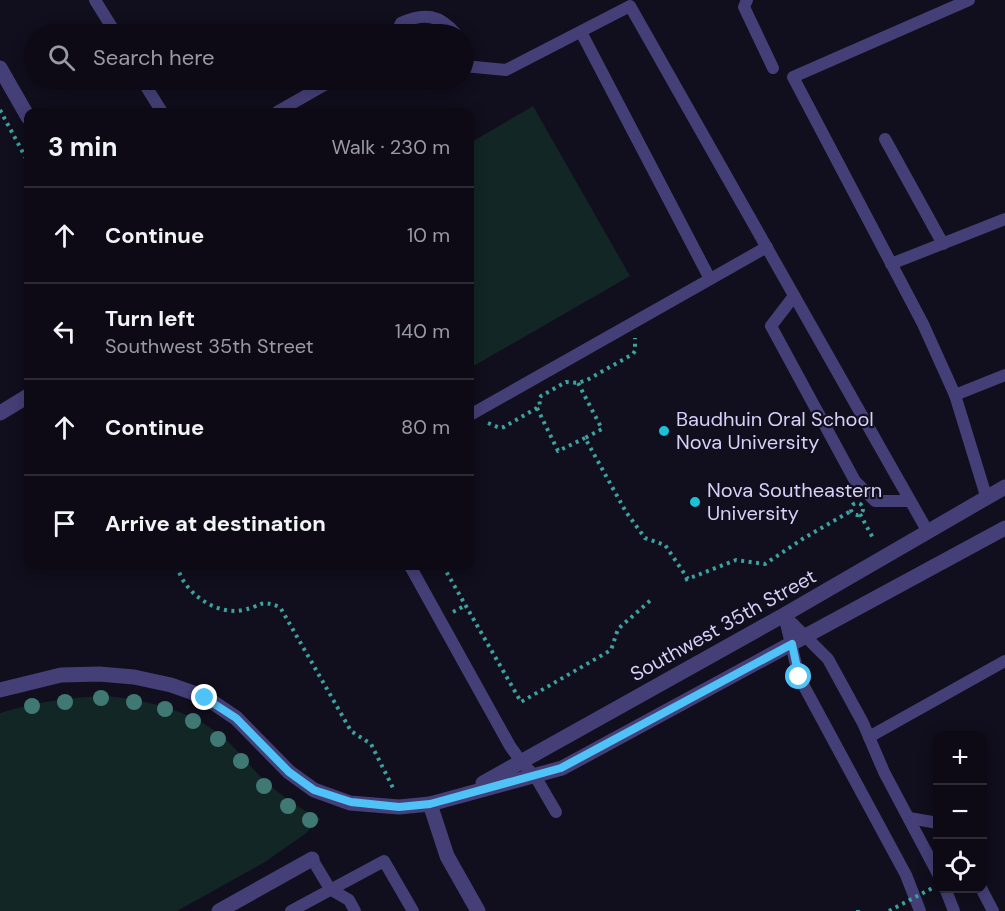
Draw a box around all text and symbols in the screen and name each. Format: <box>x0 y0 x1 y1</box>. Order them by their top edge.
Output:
search box <box>24 24 474 90</box>
icon: search <box>45 41 78 74</box>
text: Search here <box>93 43 214 72</box>
text: 3 min <box>48 130 117 164</box>
text: Walk · 230 m <box>331 134 450 160</box>
icon: ahead <box>48 219 81 252</box>
text: Continue <box>105 221 204 250</box>
text: 10 m <box>407 222 450 248</box>
text: Turn left <box>105 304 195 333</box>
icon: left <box>48 315 81 348</box>
text: 140 m <box>395 318 450 344</box>
text: Southwest 35th Street <box>105 333 314 359</box>
place label: Baudhuin Oral School Nova University <box>676 406 874 455</box>
icon: ahead <box>48 411 81 444</box>
text: Continue <box>105 413 204 442</box>
text: 80 m <box>401 414 450 440</box>
marker: Baudhuin Oral School Nova University <box>657 424 671 438</box>
place label: Nova Southeastern University <box>707 477 882 526</box>
marker: Nova Southeastern University <box>688 495 702 509</box>
icon: arrive <box>48 507 81 540</box>
text: Arrive at destination <box>105 509 326 538</box>
street label: Southwest 35th Street <box>625 563 821 687</box>
route start <box>785 663 811 689</box>
route end <box>191 684 217 710</box>
map controls <box>933 731 987 893</box>
button: + <box>933 731 987 785</box>
button: − <box>933 785 987 839</box>
button: locate <box>933 839 987 893</box>

